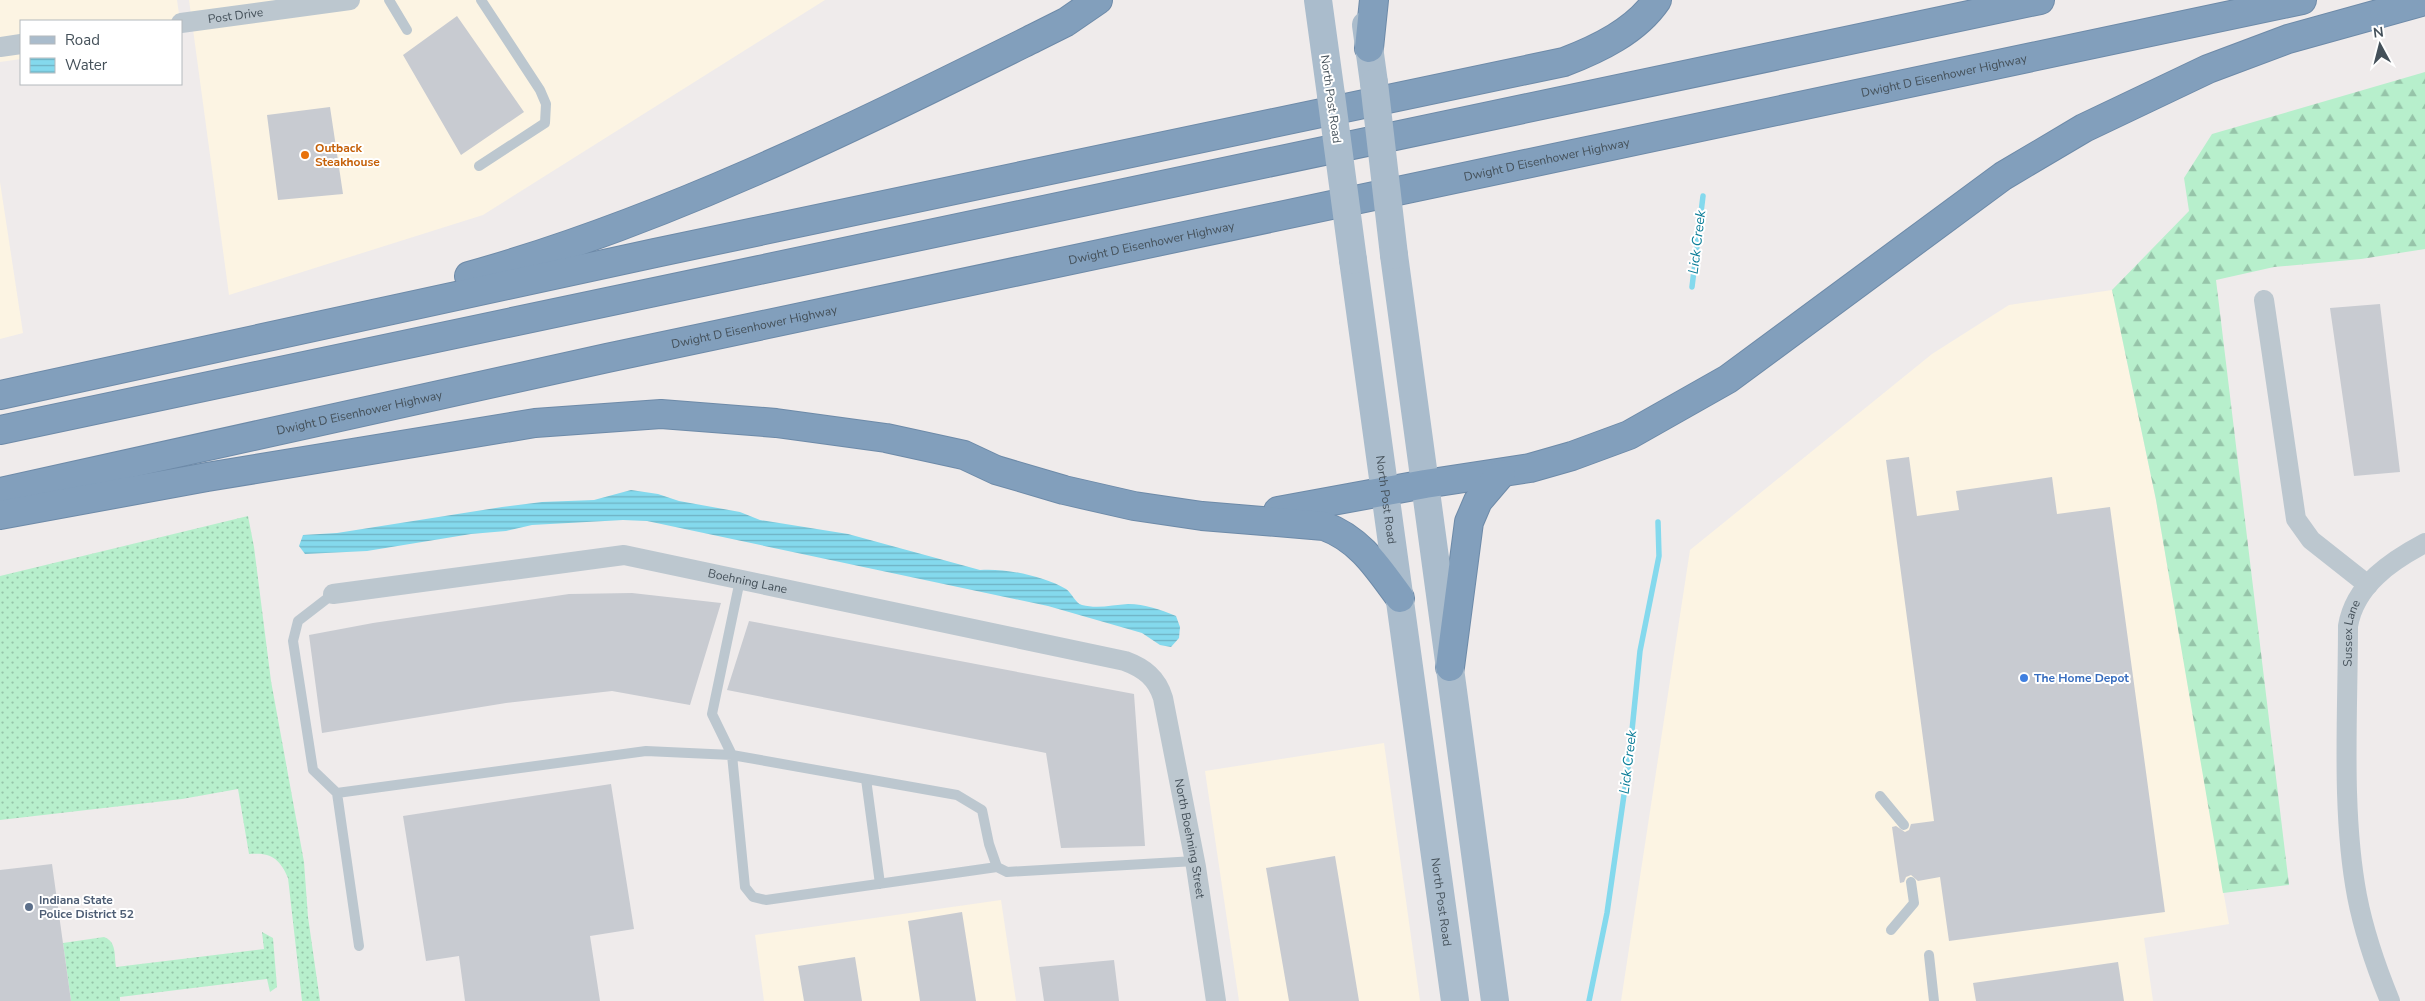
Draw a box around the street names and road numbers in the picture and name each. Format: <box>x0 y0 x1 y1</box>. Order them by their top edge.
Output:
street label: Post Drive <box>207 4 264 27</box>
street label: Dwight D Eisenhower Highway <box>1859 50 2029 101</box>
street label: North Post Road <box>1317 54 1345 144</box>
street label: Dwight D Eisenhower Highway <box>1462 134 1632 185</box>
street label: Dwight D Eisenhower Highway <box>1067 218 1237 268</box>
street label: Dwight D Eisenhower Highway <box>670 301 839 352</box>
street label: Dwight D Eisenhower Highway <box>275 386 444 439</box>
street label: North Post Road <box>1372 454 1400 545</box>
street label: Boehning Lane <box>707 565 789 597</box>
street label: Sussex Lane <box>2340 597 2364 667</box>
street label: North Boehning Street <box>1171 777 1209 900</box>
street label: North Post Road <box>1427 857 1455 947</box>

